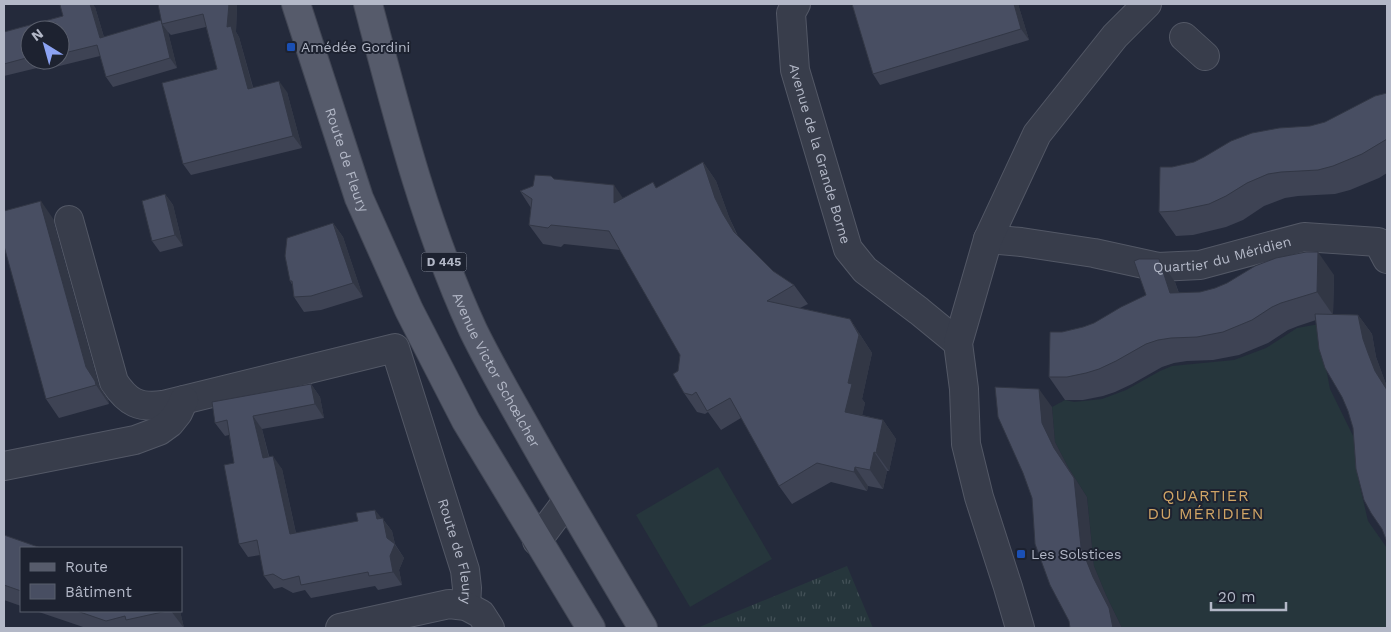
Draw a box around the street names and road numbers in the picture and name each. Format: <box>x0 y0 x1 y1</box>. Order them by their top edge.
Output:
street label: Avenue de la Grande Borne <box>787 64 854 246</box>
street label: Route de Fleury <box>322 106 373 215</box>
street label: Quartier du Méridien <box>1153 233 1293 275</box>
road number: D 445 <box>422 252 466 272</box>
street label: Avenue Victor Schœlcher <box>449 290 544 450</box>
street label: Route de Fleury <box>435 496 475 606</box>

